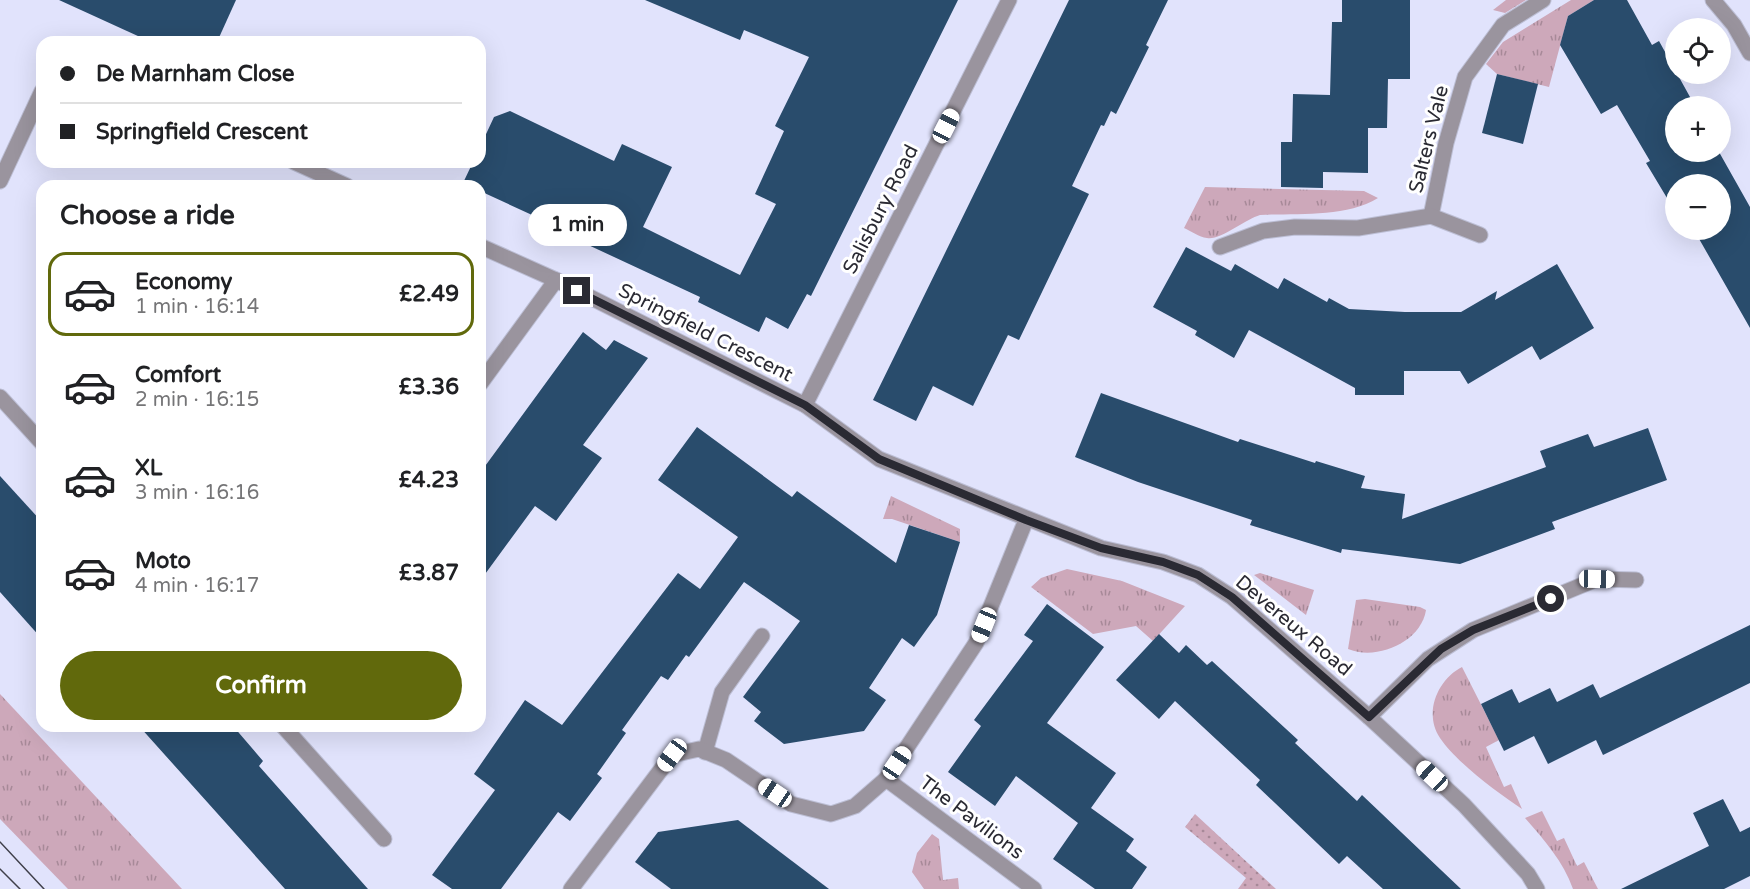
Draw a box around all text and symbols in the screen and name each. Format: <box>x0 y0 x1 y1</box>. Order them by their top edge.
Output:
map controls <box>1665 18 1731 240</box>
button: locate <box>1665 18 1731 84</box>
text: De Marnham Close <box>96 61 295 87</box>
street label: Salters Vale <box>1404 83 1454 196</box>
button: + <box>1665 96 1731 162</box>
car <box>930 106 962 146</box>
text: Springfield Crescent <box>96 119 308 145</box>
street label: Salisbury Road <box>838 141 924 278</box>
button: − <box>1665 174 1731 240</box>
text: Choose a ride <box>60 199 235 232</box>
callout: 1 min <box>528 204 626 246</box>
text: 1 min <box>551 213 604 237</box>
icon: car <box>63 267 117 321</box>
text: Economy <box>135 269 232 295</box>
route end <box>563 277 590 304</box>
street label: Springfield Crescent <box>614 278 797 387</box>
text: £2.49 <box>399 281 459 307</box>
text: 1 min · 16:14 <box>135 295 259 319</box>
icon: car <box>63 360 117 414</box>
text: Comfort <box>135 362 221 388</box>
text: £3.36 <box>399 374 459 400</box>
text: 2 min · 16:15 <box>135 388 259 412</box>
icon: car <box>63 453 117 507</box>
text: XL <box>135 455 162 481</box>
text: £4.23 <box>399 467 459 493</box>
text: 3 min · 16:16 <box>135 481 259 505</box>
icon: car <box>63 546 117 600</box>
text: Moto <box>135 548 191 574</box>
text: £3.87 <box>399 560 459 586</box>
street label: Devereux Road <box>1230 570 1356 681</box>
car <box>1579 570 1615 588</box>
text: 4 min · 16:17 <box>135 574 259 598</box>
route start <box>1537 585 1564 612</box>
car <box>969 605 999 645</box>
button: Confirm <box>60 651 462 720</box>
car <box>654 735 690 775</box>
car <box>879 743 915 783</box>
car <box>1413 757 1451 795</box>
street label: The Pavilions <box>915 771 1028 865</box>
car <box>755 775 795 811</box>

